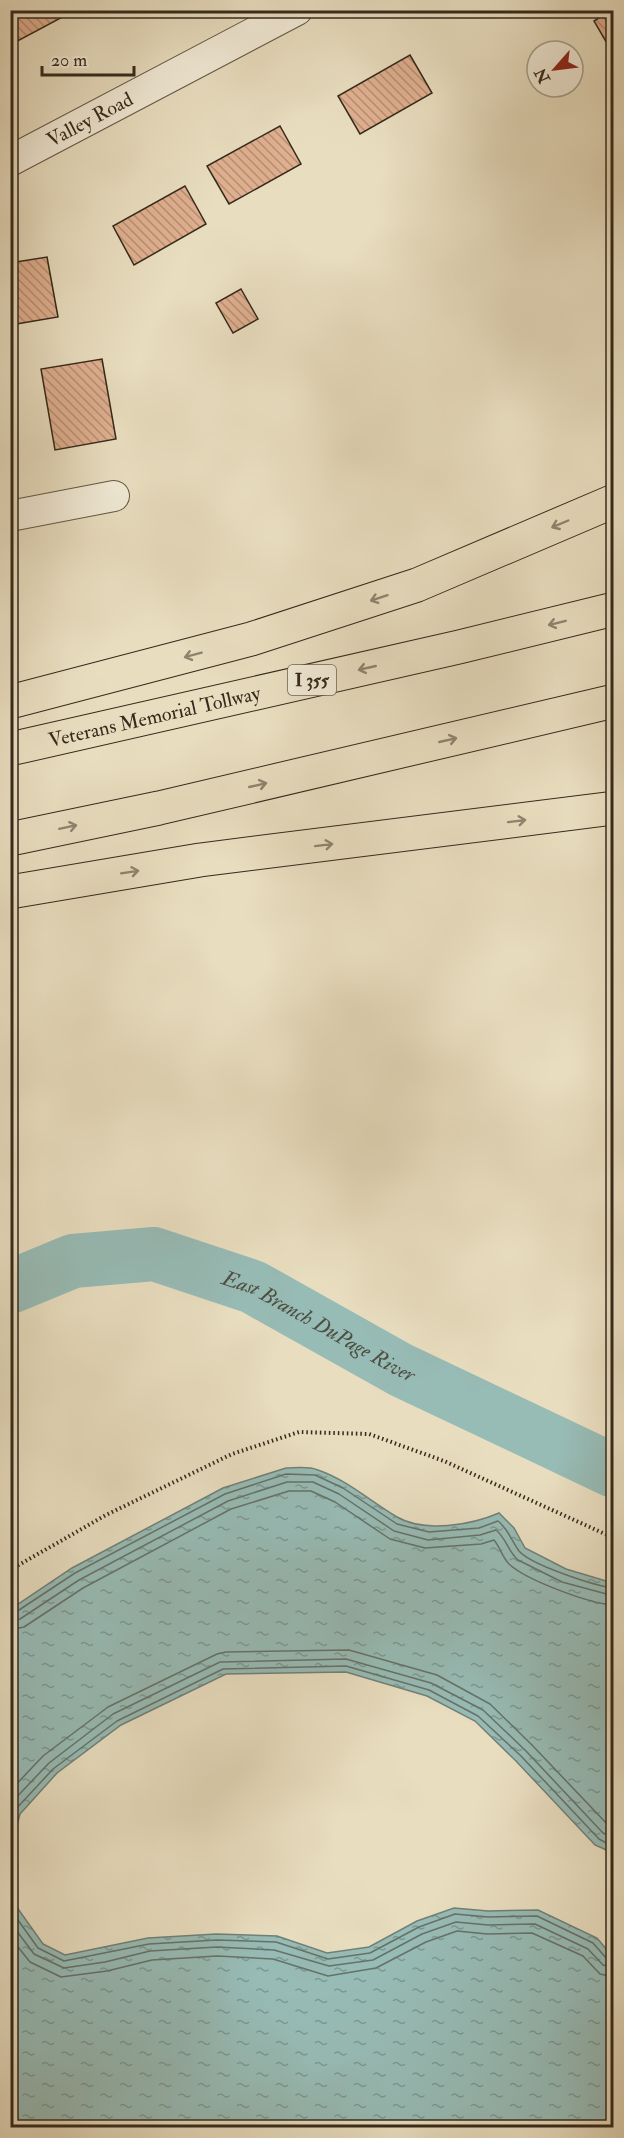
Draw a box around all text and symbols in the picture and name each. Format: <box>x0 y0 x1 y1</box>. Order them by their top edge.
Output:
scale bar <box>42 39 134 77</box>
north arrow <box>525 39 585 99</box>
text: 20 m <box>51 49 87 72</box>
text: N <box>530 64 555 87</box>
street label: Valley Road <box>42 86 137 152</box>
one-way arrow <box>551 519 569 530</box>
one-way arrow <box>370 593 389 604</box>
one-way arrow <box>547 618 566 630</box>
one-way arrow <box>184 650 203 661</box>
one-way arrow <box>358 662 377 674</box>
road number: I 355 <box>288 665 336 695</box>
street label: Veterans Memorial Tollway <box>46 680 264 752</box>
one-way arrow <box>438 734 457 746</box>
one-way arrow <box>248 778 267 790</box>
one-way arrow <box>507 816 526 827</box>
one-way arrow <box>57 821 77 832</box>
one-way arrow <box>313 839 333 850</box>
one-way arrow <box>120 866 140 877</box>
water label: East Branch DuPage River <box>217 1264 421 1389</box>

